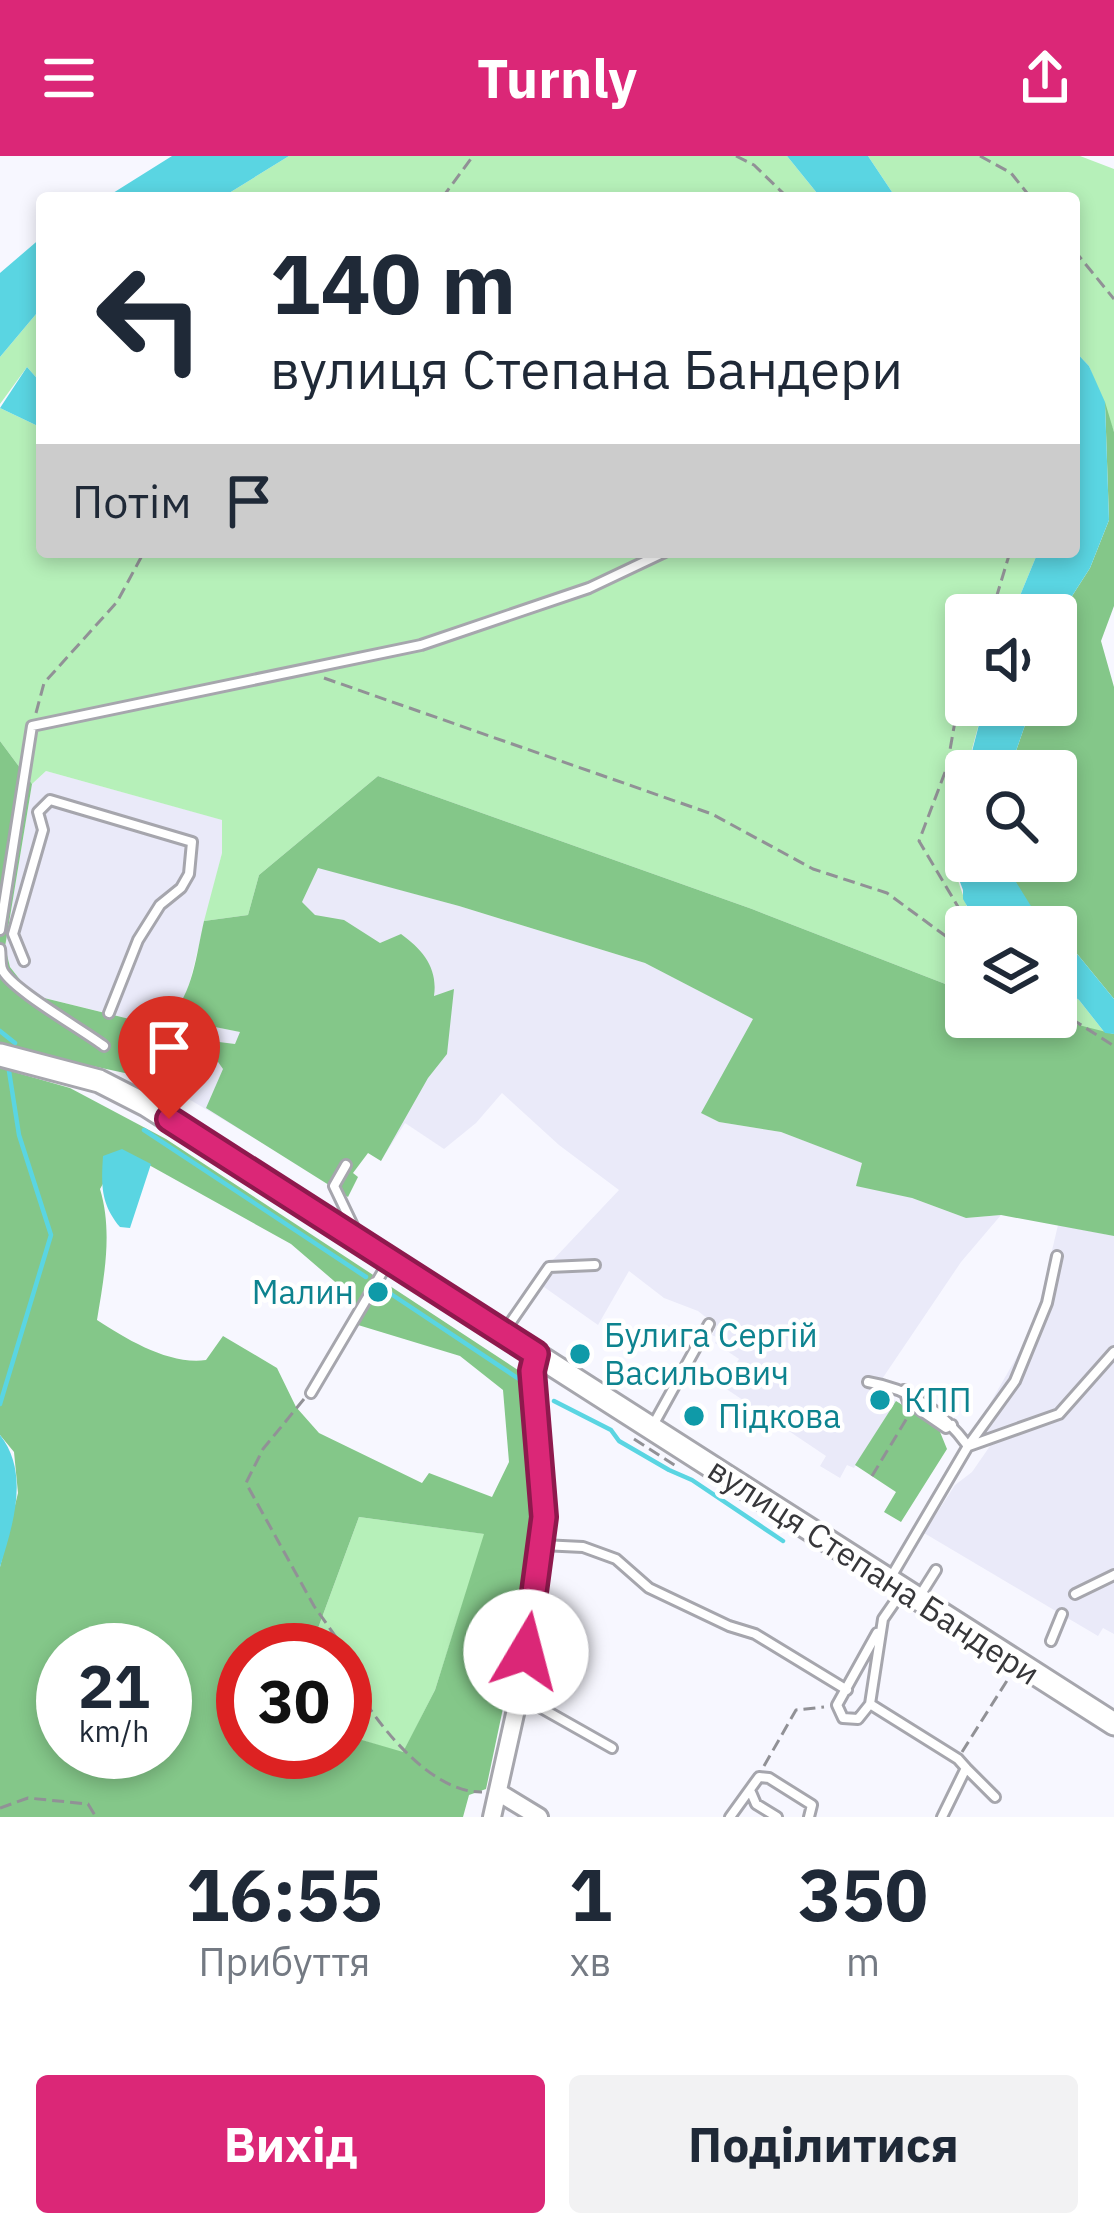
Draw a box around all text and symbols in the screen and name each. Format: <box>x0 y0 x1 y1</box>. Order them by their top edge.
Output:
text: Turnly <box>477 43 637 113</box>
icon: menu <box>36 45 102 111</box>
icon: share <box>1012 45 1078 111</box>
text: 140 m <box>270 228 516 337</box>
icon: left <box>72 240 228 396</box>
text: вулиця Степана Бандери <box>270 334 903 404</box>
icon: arrive <box>216 468 282 534</box>
text: Потім <box>72 472 192 530</box>
map controls <box>945 594 1077 1038</box>
button: sound <box>945 594 1077 726</box>
button: search <box>945 750 1077 882</box>
button: layers <box>945 906 1077 1038</box>
pin <box>118 996 220 1119</box>
icon: arrive <box>136 1014 202 1080</box>
place label: Малин <box>252 1270 354 1313</box>
marker: Малин <box>365 1279 391 1305</box>
place label: Булига Сергій Васильович <box>604 1313 818 1394</box>
marker: Булига Сергій Васильович <box>567 1341 593 1367</box>
place label: КПП <box>904 1378 972 1421</box>
marker: КПП <box>867 1387 893 1413</box>
place label: Підкова <box>718 1394 841 1437</box>
marker: Підкова <box>681 1403 707 1429</box>
street label: вулиця Степана Бандери <box>700 1447 1048 1694</box>
position arrow <box>463 1589 589 1715</box>
speed limit sign: 30 <box>216 1623 372 1779</box>
text: 21 <box>78 1646 150 1725</box>
text: km/h <box>79 1711 149 1750</box>
text: 16:55 <box>186 1847 383 1941</box>
text: 1 <box>569 1847 612 1941</box>
text: 350 <box>798 1847 928 1941</box>
text: Прибуття <box>199 1936 370 1987</box>
text: хв <box>570 1936 611 1987</box>
text: m <box>846 1936 880 1987</box>
button: Вихід <box>36 2075 545 2213</box>
button: Поділитися <box>569 2075 1078 2213</box>

